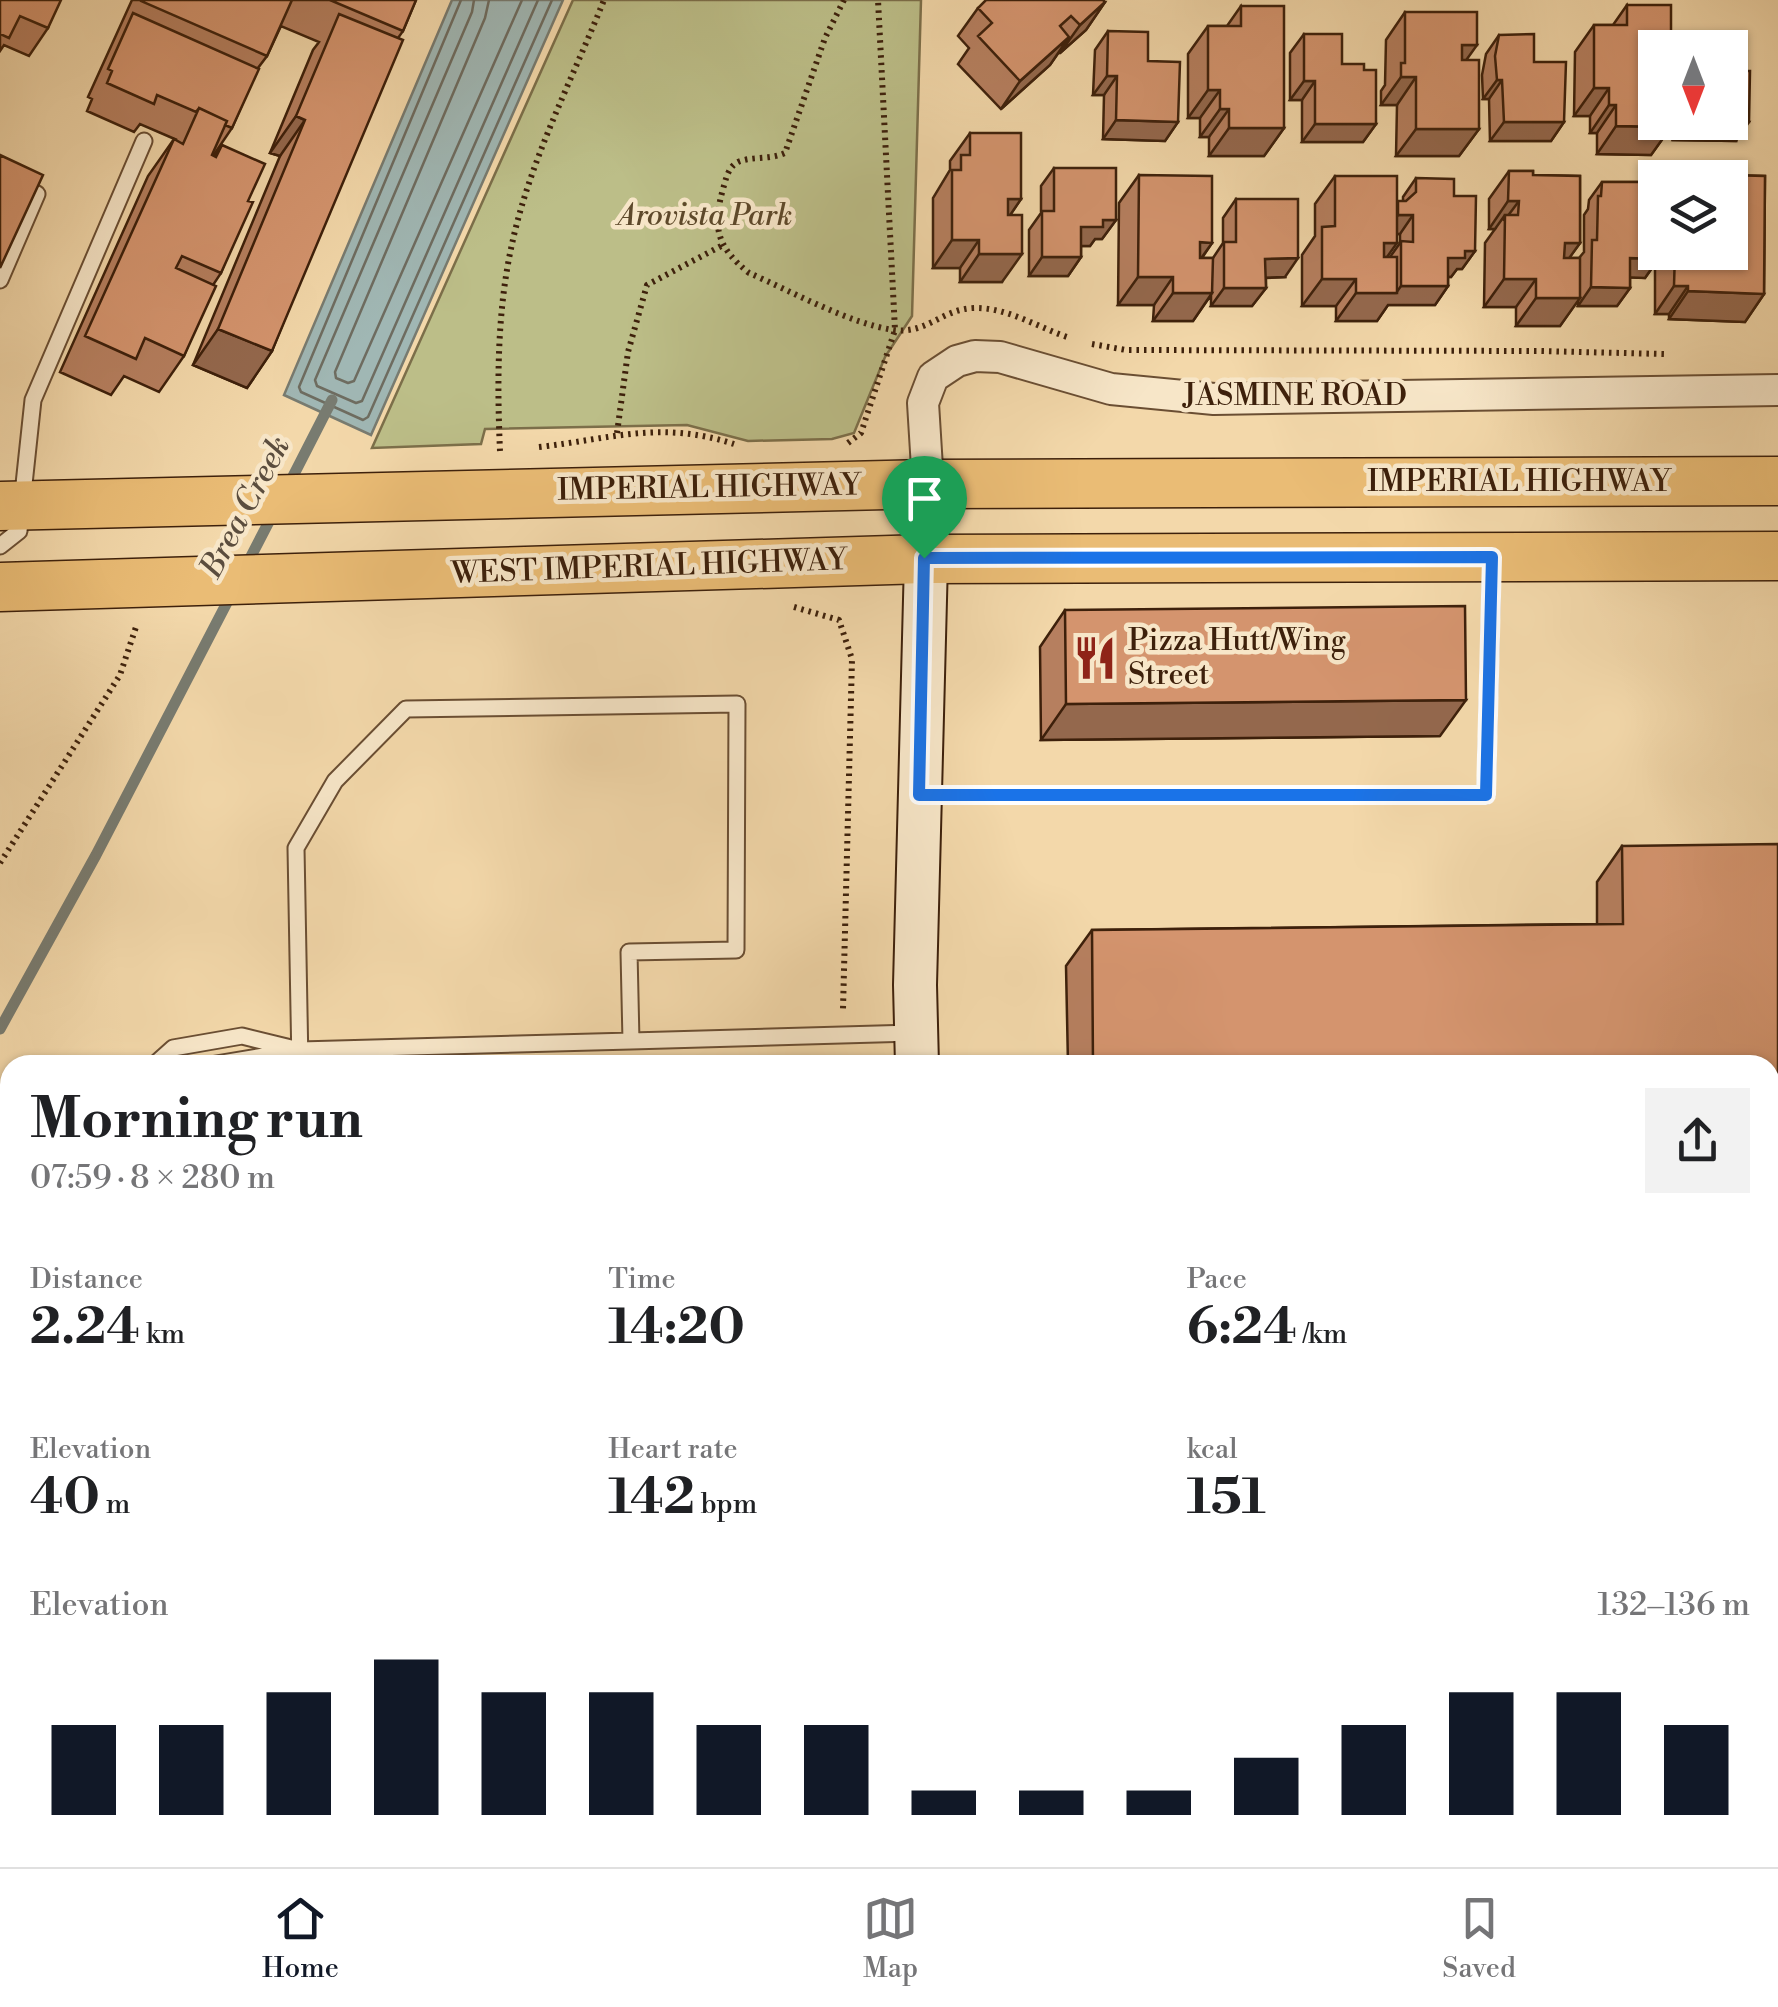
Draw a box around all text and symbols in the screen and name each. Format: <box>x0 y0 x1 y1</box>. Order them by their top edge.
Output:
north arrow <box>1638 30 1748 140</box>
map controls <box>1638 30 1748 270</box>
button: layers <box>1638 160 1748 270</box>
park label: Arovista Park <box>615 197 792 235</box>
street label: JASMINE ROAD <box>1182 377 1407 415</box>
water label: Brea Creek <box>190 429 299 586</box>
pin <box>882 456 967 559</box>
street label: IMPERIAL HIGHWAY <box>1367 463 1672 501</box>
street label: IMPERIAL HIGHWAY <box>557 466 862 510</box>
icon: arrive <box>897 471 952 526</box>
street label: WEST IMPERIAL HIGHWAY <box>450 541 849 593</box>
place label: Pizza Hutt/Wing Street <box>1128 622 1347 694</box>
restaurant icon: Pizza Hutt/Wing Street <box>1071 634 1119 682</box>
text: Morning run <box>30 1086 363 1155</box>
button: share <box>1645 1088 1750 1193</box>
text: 07:59 · 8 × 280 m <box>30 1158 275 1198</box>
text: Distance <box>30 1262 143 1297</box>
text: Time <box>608 1262 676 1297</box>
text: Pace <box>1187 1262 1247 1297</box>
text: 2.24 <box>30 1297 140 1359</box>
text: 14:20 <box>608 1297 745 1359</box>
text: 6:24 <box>1187 1297 1297 1359</box>
text: km <box>140 1317 185 1352</box>
text: /km <box>1297 1317 1347 1352</box>
text: Elevation <box>30 1432 151 1467</box>
text: Heart rate <box>608 1432 738 1467</box>
text: kcal <box>1187 1432 1237 1467</box>
text: 40 <box>30 1467 100 1529</box>
text: 142 <box>608 1467 695 1529</box>
text: 151 <box>1187 1467 1266 1529</box>
text: m <box>100 1487 130 1522</box>
text: bpm <box>695 1487 757 1522</box>
text: Elevation <box>30 1585 169 1625</box>
text: 132–136 m <box>1598 1585 1750 1625</box>
tab: Home <box>262 1891 339 1986</box>
tab: Map <box>863 1891 918 1986</box>
tab: Saved <box>1442 1891 1516 1986</box>

